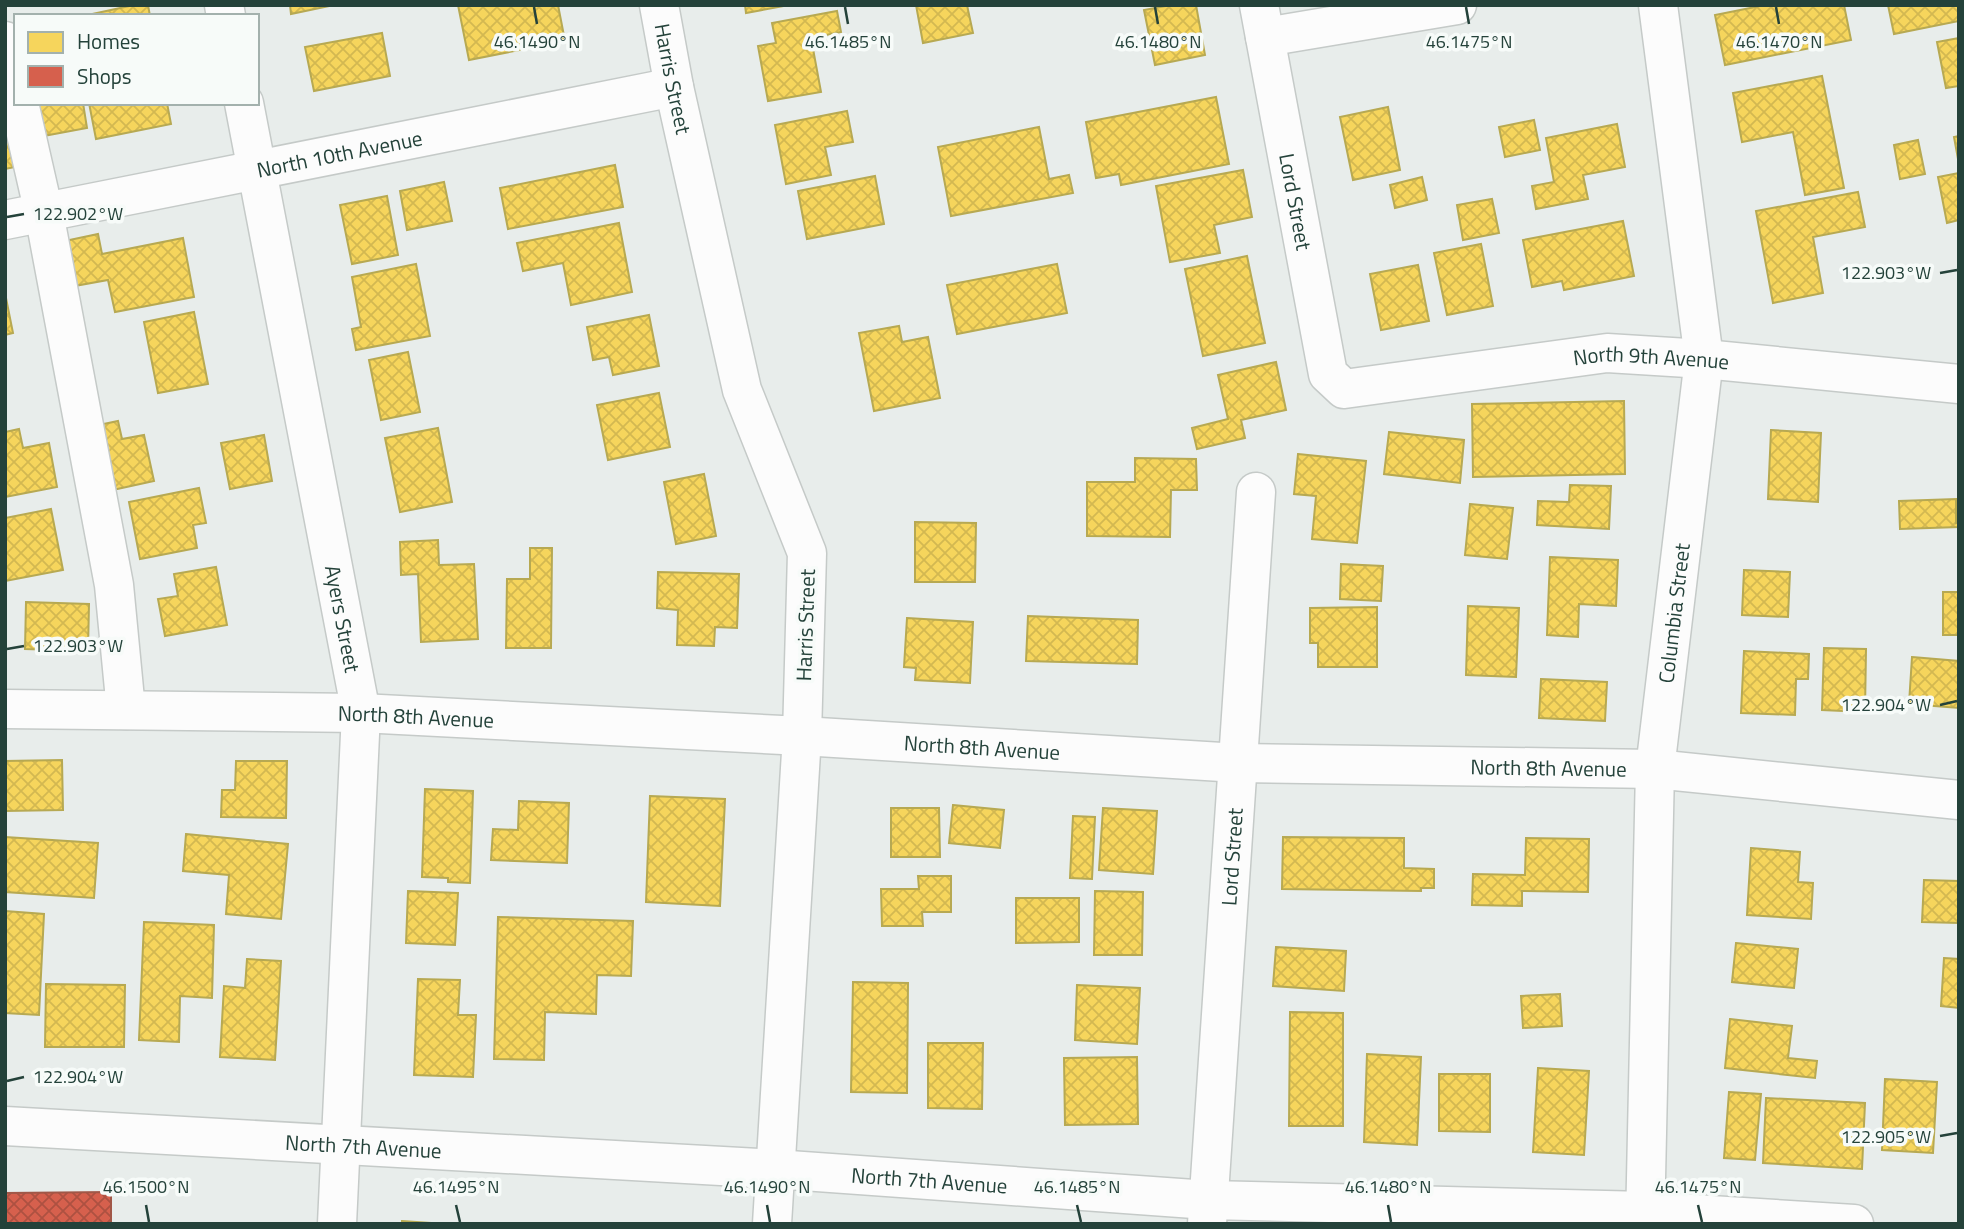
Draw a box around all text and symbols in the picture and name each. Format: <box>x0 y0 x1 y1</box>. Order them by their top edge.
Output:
legend <box>14 14 259 105</box>
street label: Harris Street <box>647 21 700 138</box>
text: Homes <box>77 25 140 57</box>
text: 46.1490°N <box>494 28 580 55</box>
text: 46.1485°N <box>805 28 891 55</box>
text: 46.1480°N <box>1115 28 1201 55</box>
text: 46.1475°N <box>1426 28 1512 55</box>
text: 46.1470°N <box>1736 28 1822 55</box>
text: Shops <box>77 60 132 92</box>
street label: North 10th Avenue <box>254 121 425 186</box>
street label: Lord Street <box>1271 151 1321 253</box>
text: 122.902°W <box>33 200 123 227</box>
text: 122.903°W <box>1841 259 1931 286</box>
street label: North 9th Avenue <box>1571 337 1731 377</box>
street label: Columbia Street <box>1649 541 1698 685</box>
street label: Ayers Street <box>317 562 369 676</box>
street label: Harris Street <box>787 568 823 682</box>
text: 122.903°W <box>33 632 123 659</box>
text: 122.904°W <box>1841 691 1931 718</box>
street label: North 8th Avenue <box>338 697 495 736</box>
street label: North 8th Avenue <box>903 726 1061 768</box>
street label: North 8th Avenue <box>1470 750 1627 785</box>
street label: Lord Street <box>1212 806 1251 907</box>
text: 122.904°W <box>33 1063 123 1090</box>
text: 122.905°W <box>1841 1123 1931 1150</box>
street label: North 7th Avenue <box>284 1126 442 1166</box>
street label: North 7th Avenue <box>850 1159 1009 1202</box>
text: 46.1500°N <box>103 1173 189 1200</box>
text: 46.1495°N <box>413 1173 499 1200</box>
text: 46.1490°N <box>724 1173 810 1200</box>
text: 46.1485°N <box>1034 1173 1120 1200</box>
text: 46.1480°N <box>1345 1173 1431 1200</box>
text: 46.1475°N <box>1655 1173 1741 1200</box>

